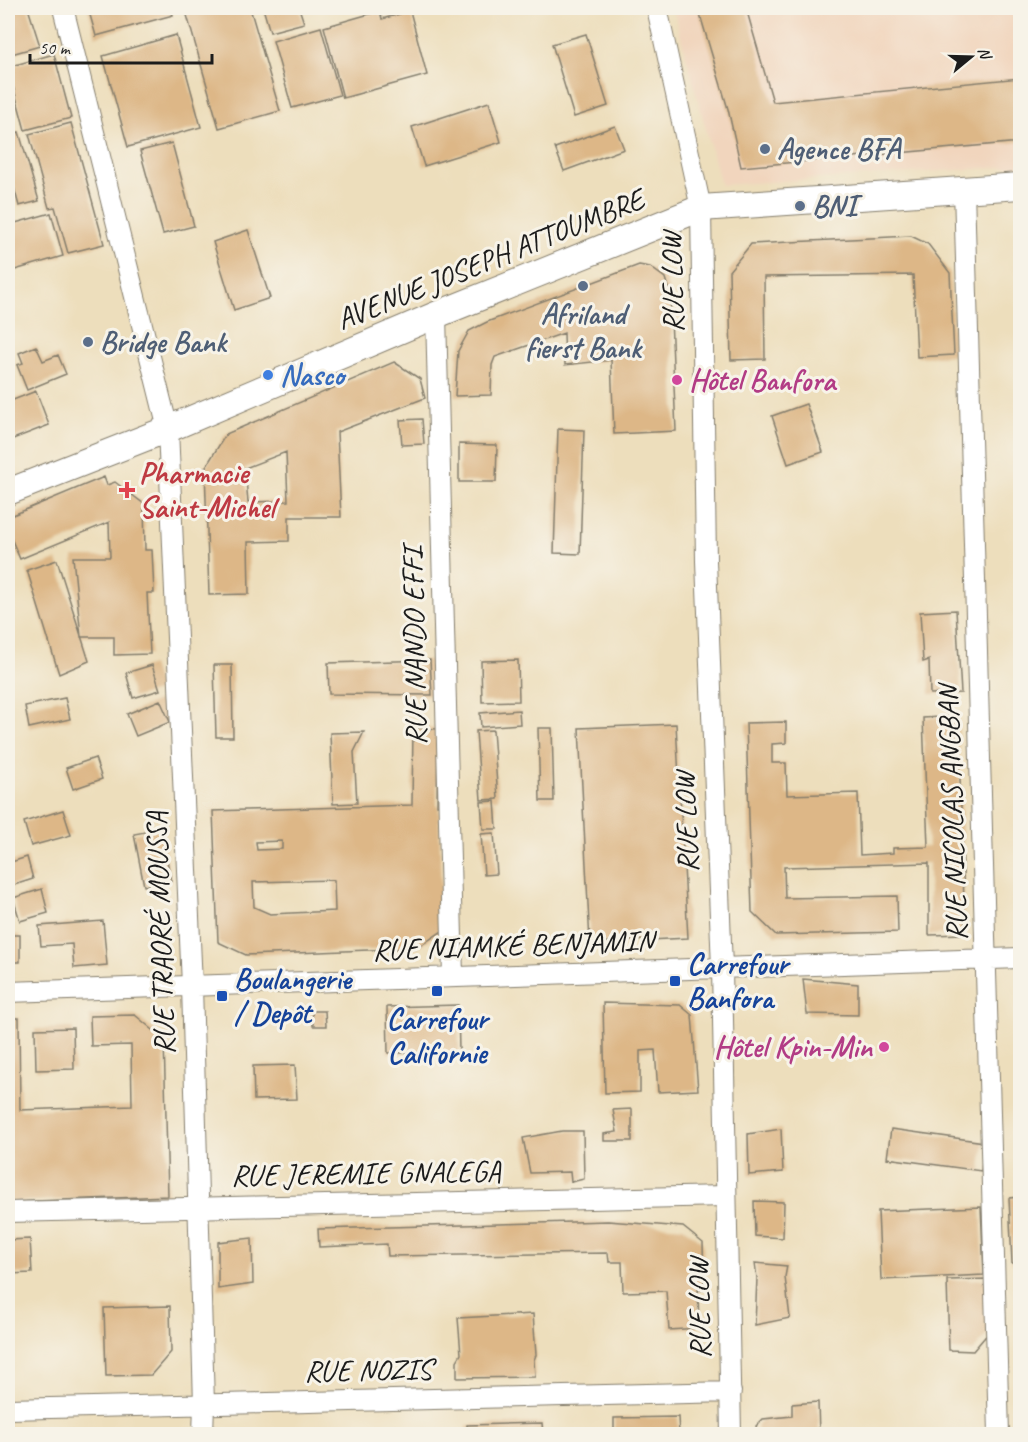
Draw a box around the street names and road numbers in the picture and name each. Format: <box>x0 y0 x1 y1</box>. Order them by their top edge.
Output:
street label: AVENUE JOSEPH ATTOUMBRE <box>331 178 653 338</box>
street label: RUE LOW <box>652 228 692 333</box>
street label: RUE NANDO EFFI <box>393 541 435 745</box>
street label: RUE NICOLAS ANGBAN <box>928 681 975 941</box>
street label: RUE LOW <box>665 768 707 873</box>
street label: RUE TRAORÉ MOUSSA <box>137 810 183 1055</box>
street label: RUE NIAMKÉ BENJAMIN <box>372 921 658 969</box>
street label: RUE JEREMIE GNALEGA <box>231 1152 502 1194</box>
street label: RUE LOW <box>679 1254 719 1359</box>
street label: RUE NOZIS <box>304 1350 437 1390</box>

